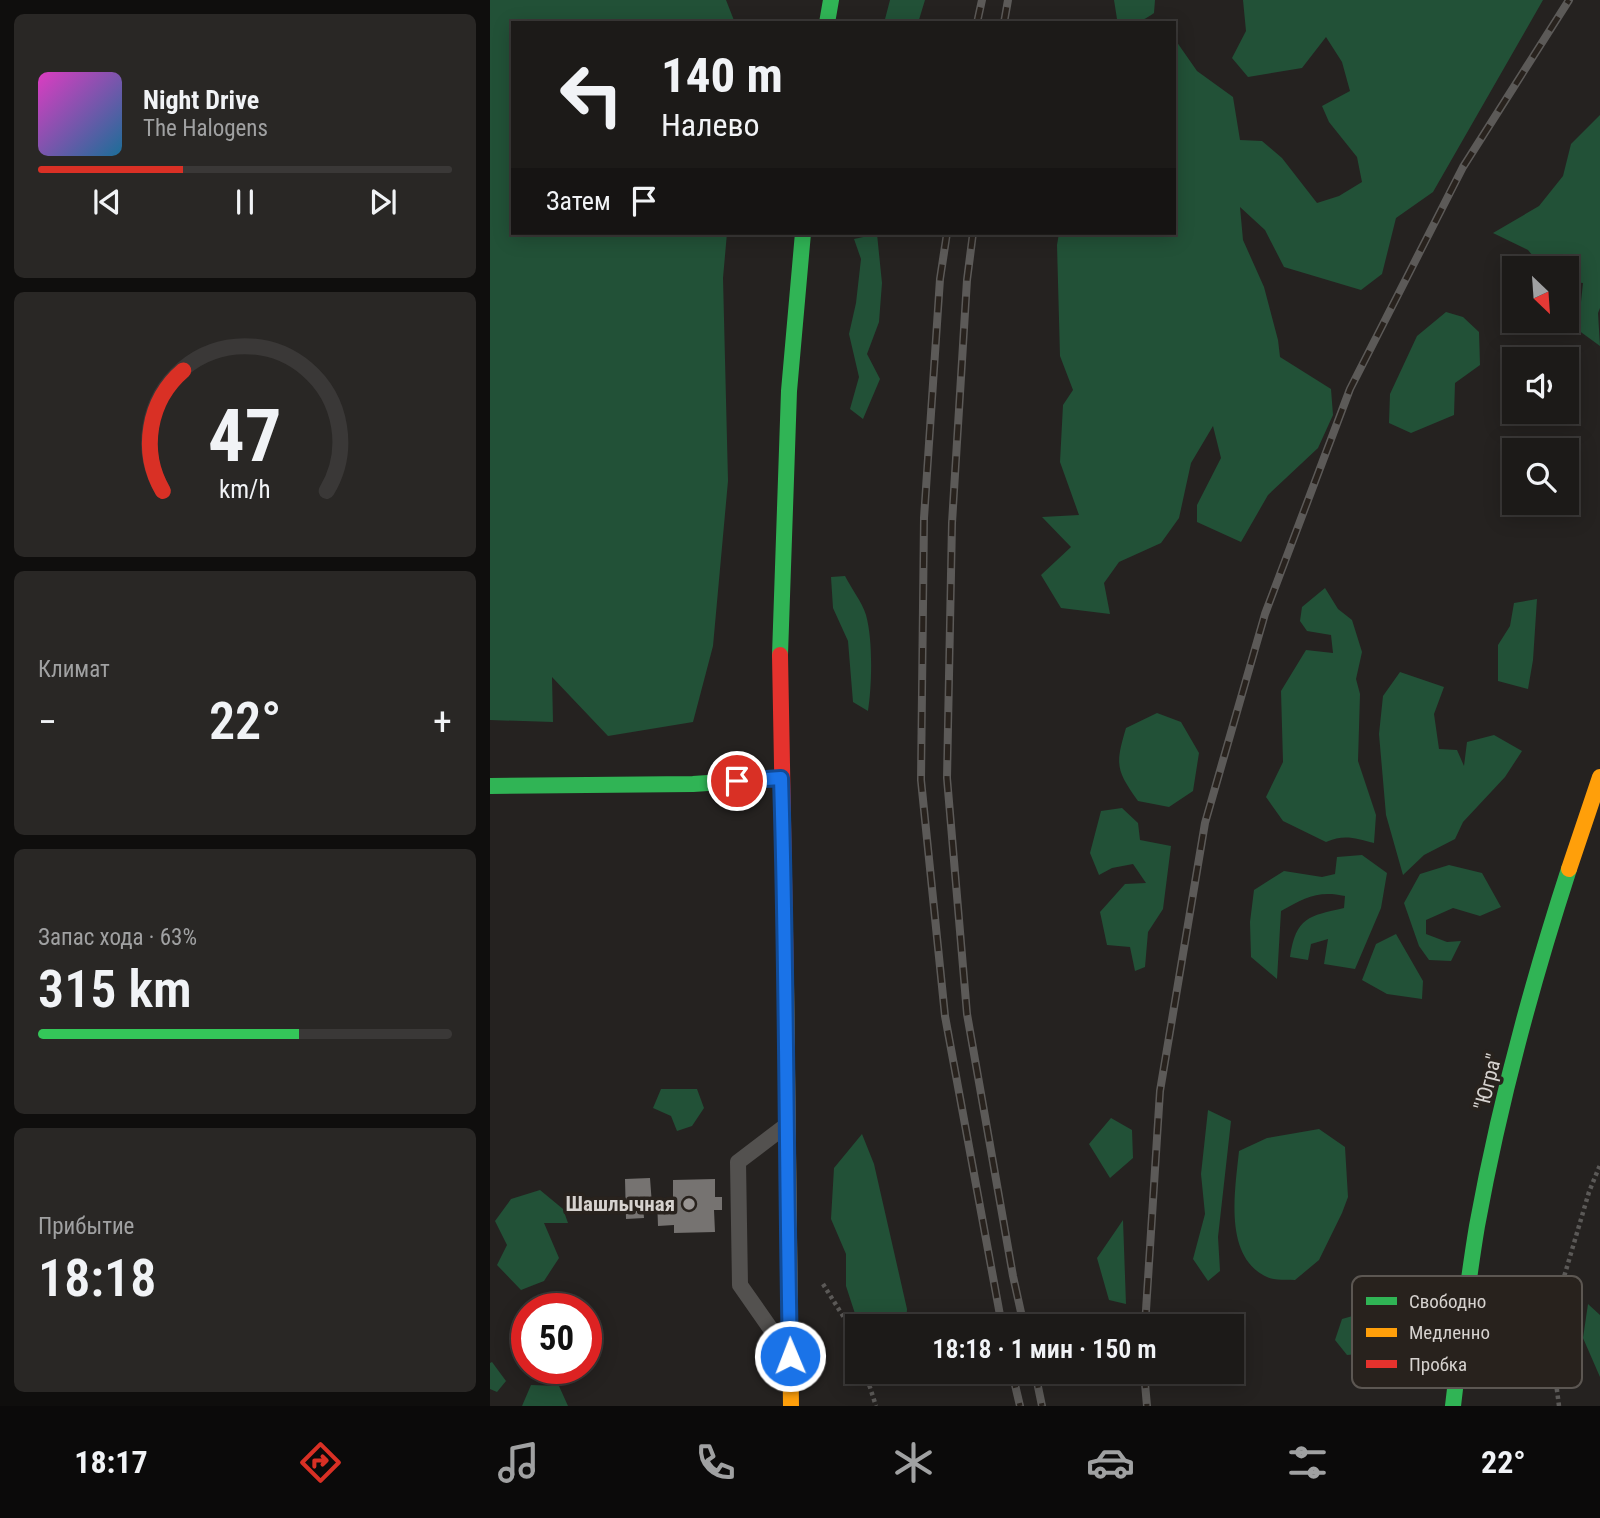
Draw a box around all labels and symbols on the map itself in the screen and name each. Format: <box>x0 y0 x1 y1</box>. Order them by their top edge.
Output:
north arrow <box>1502 256 1578 332</box>
pin <box>707 751 767 811</box>
street label: "Югра" <box>1469 1051 1507 1113</box>
place label: Шашлычная <box>566 1192 675 1216</box>
marker: Шашлычная <box>681 1196 697 1212</box>
legend <box>1352 1276 1582 1388</box>
text: Свободно <box>1409 1290 1486 1313</box>
speed limit sign: 50 <box>511 1293 602 1384</box>
position arrow <box>753 1319 827 1393</box>
text: Медленно <box>1409 1321 1490 1344</box>
text: Пробка <box>1409 1353 1467 1376</box>

